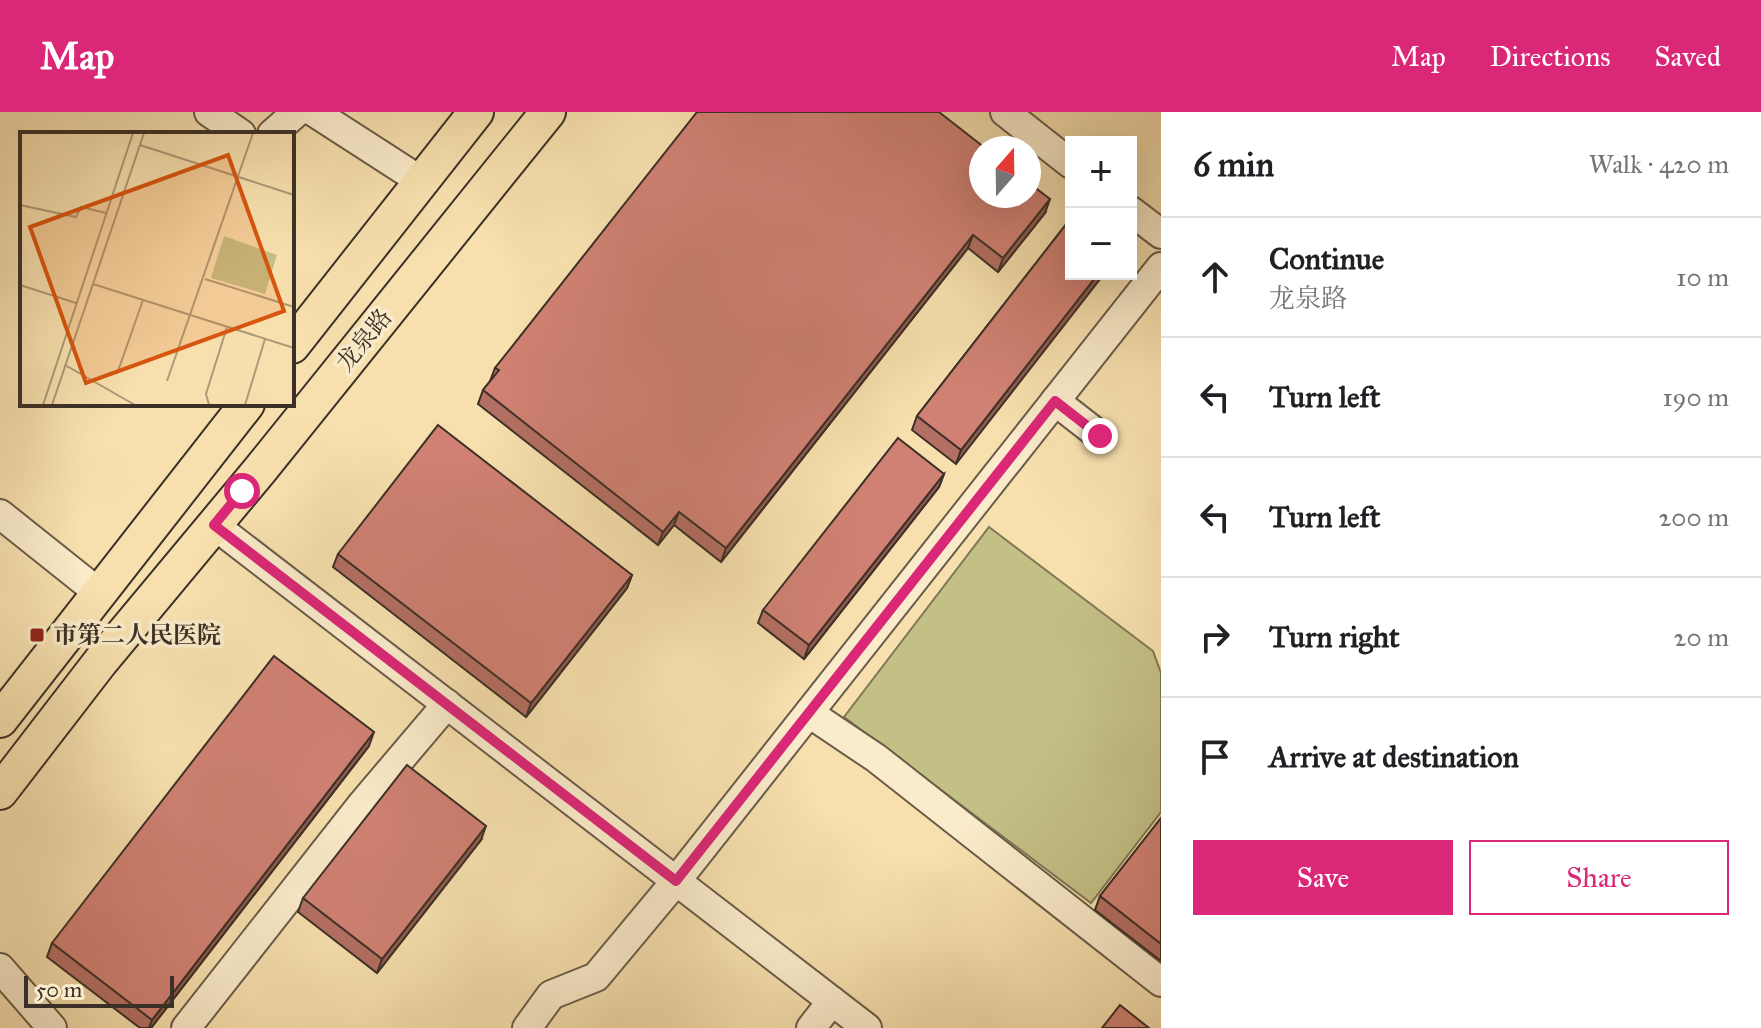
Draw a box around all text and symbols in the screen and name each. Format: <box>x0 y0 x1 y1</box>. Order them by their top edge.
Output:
text: Map <box>40 33 114 79</box>
text: Map <box>1391 39 1446 74</box>
text: Directions <box>1490 39 1611 74</box>
text: Saved <box>1655 39 1721 74</box>
inset map <box>20 132 294 406</box>
north arrow <box>969 136 1041 208</box>
map controls <box>1065 136 1137 280</box>
button: + <box>1065 136 1137 208</box>
text: 6 min <box>1193 144 1274 185</box>
text: Walk · 420 m <box>1589 148 1729 180</box>
button: − <box>1065 208 1137 280</box>
text: Continue <box>1269 241 1384 277</box>
icon: ahead <box>1193 255 1237 299</box>
text: 10 m <box>1676 261 1729 293</box>
text: 龙泉路 <box>1269 282 1347 314</box>
street label: 龙泉路 <box>330 303 398 377</box>
icon: left <box>1193 375 1237 419</box>
text: Turn left <box>1269 379 1380 415</box>
text: 190 m <box>1662 381 1729 413</box>
route end <box>1082 418 1118 454</box>
route start <box>224 473 260 509</box>
icon: left <box>1193 495 1237 539</box>
text: Turn left <box>1269 499 1380 535</box>
text: 200 m <box>1658 501 1729 533</box>
icon: right <box>1193 615 1237 659</box>
text: Turn right <box>1269 619 1400 655</box>
place label: 市第二人民医院 <box>53 620 221 650</box>
text: 20 m <box>1674 621 1729 653</box>
marker: 市第二人民医院 <box>28 626 46 644</box>
icon: arrive <box>1193 735 1237 779</box>
text: Arrive at destination <box>1269 739 1519 775</box>
button: Save <box>1193 840 1453 915</box>
button: Share <box>1469 840 1729 915</box>
scale bar <box>24 972 174 1008</box>
text: 50 m <box>36 976 82 1003</box>

